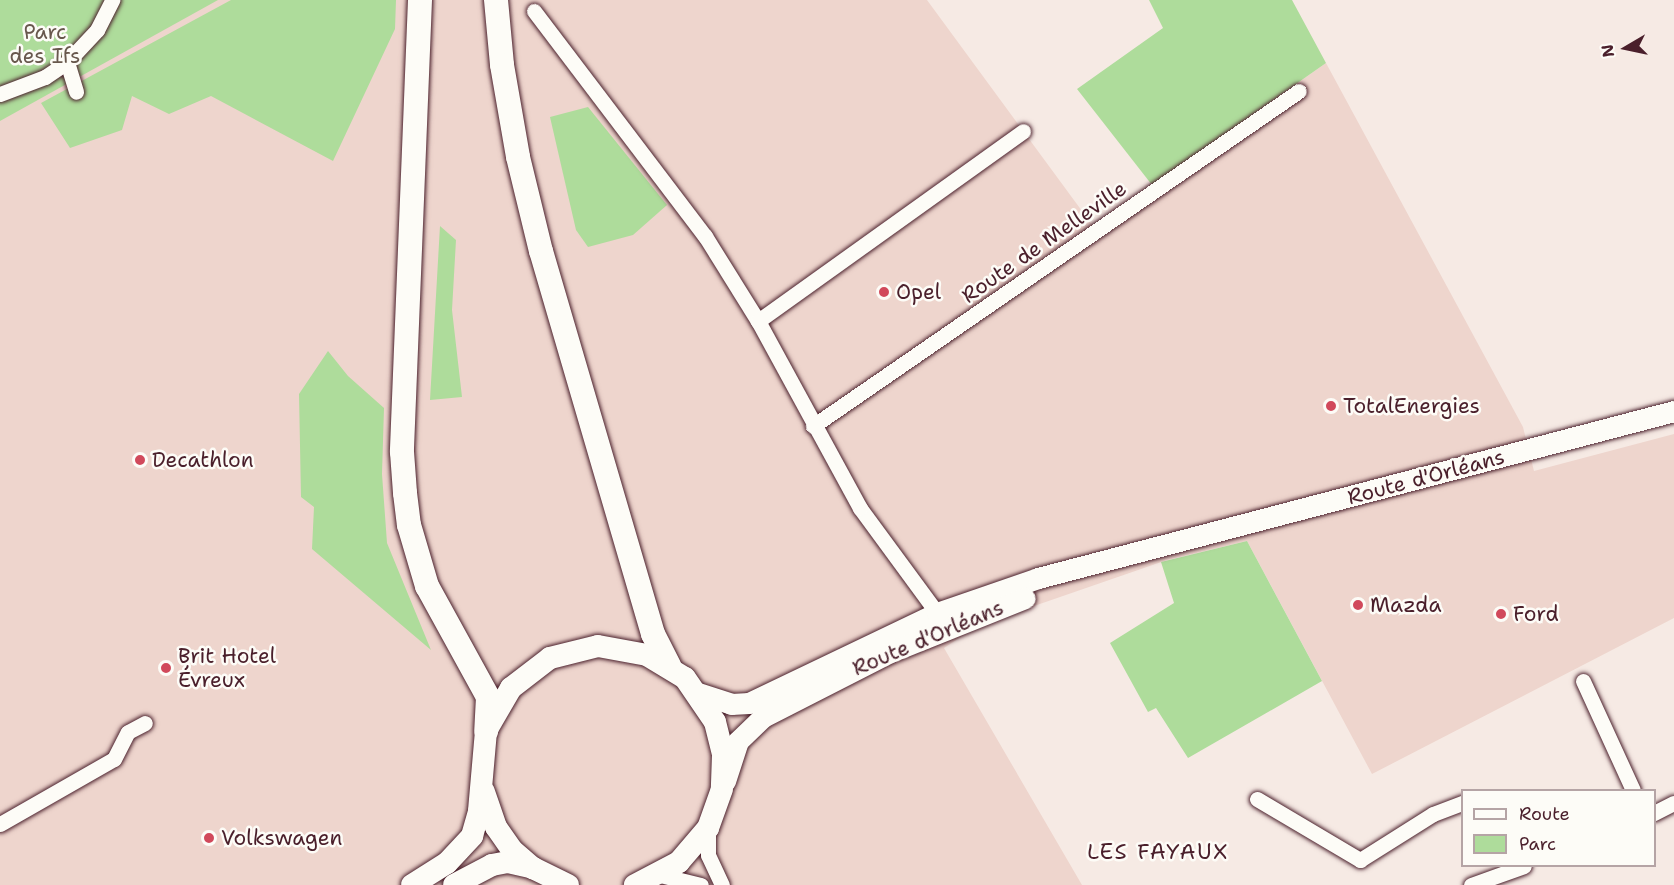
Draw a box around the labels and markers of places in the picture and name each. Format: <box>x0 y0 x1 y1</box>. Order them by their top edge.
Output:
place label: Opel <box>896 279 941 305</box>
marker: Opel <box>877 285 891 299</box>
place label: TotalEnergies <box>1343 393 1480 419</box>
marker: TotalEnergies <box>1324 399 1338 413</box>
place label: Decathlon <box>152 447 254 473</box>
marker: Decathlon <box>133 453 147 467</box>
place label: Mazda <box>1370 592 1442 618</box>
marker: Mazda <box>1351 598 1365 612</box>
place label: Ford <box>1513 601 1559 627</box>
marker: Ford <box>1494 607 1508 621</box>
place label: Brit Hotel Évreux <box>178 643 276 693</box>
marker: Brit Hotel Évreux <box>159 661 173 675</box>
place label: Volkswagen <box>221 825 342 851</box>
marker: Volkswagen <box>202 831 216 845</box>

